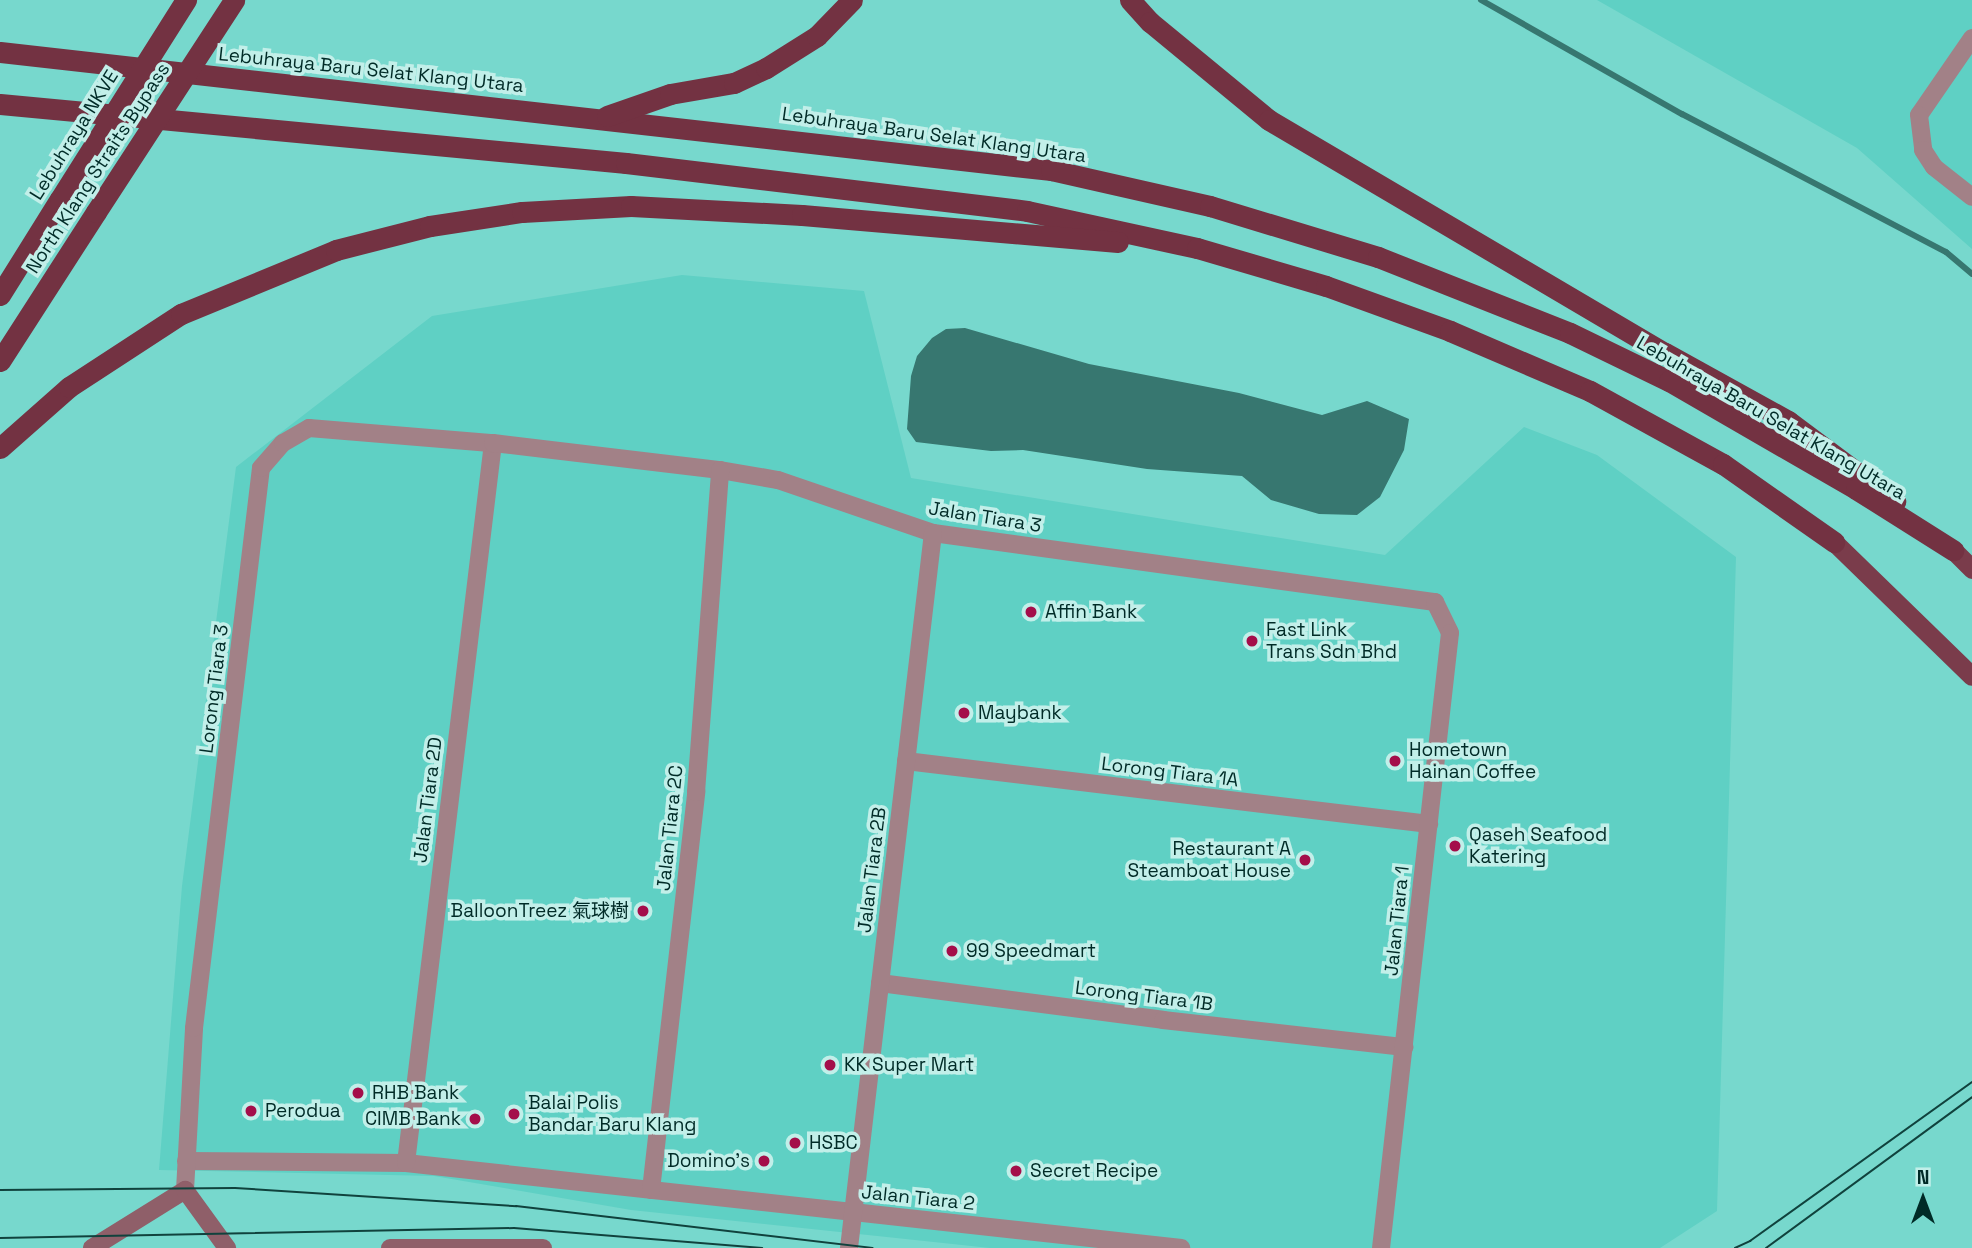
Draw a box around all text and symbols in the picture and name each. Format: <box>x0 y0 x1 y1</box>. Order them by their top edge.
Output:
street label: Lebuhraya Baru Selat Klang Utara <box>217 43 525 97</box>
street label: North Klang Straits Bypass <box>21 58 175 278</box>
street label: Lebuhraya NKVE <box>25 66 123 204</box>
street label: Lebuhraya Baru Selat Klang Utara <box>781 102 1087 168</box>
street label: Lebuhraya Baru Selat Klang Utara <box>1633 331 1909 505</box>
street label: Jalan Tiara 3 <box>927 497 1043 537</box>
place label: Affin Bank <box>1045 601 1137 623</box>
marker: Affin Bank <box>1023 604 1039 620</box>
place label: Fast Link Trans Sdn Bhd <box>1266 619 1397 663</box>
street label: Lorong Tiara 3 <box>195 623 233 755</box>
marker: Fast Link Trans Sdn Bhd <box>1244 633 1260 649</box>
place label: Maybank <box>978 702 1062 724</box>
marker: Maybank <box>956 705 972 721</box>
street label: Jalan Tiara 2D <box>409 736 447 864</box>
place label: Hometown Hainan Coffee <box>1409 739 1536 783</box>
street label: Lorong Tiara 1A <box>1100 752 1240 792</box>
marker: Hometown Hainan Coffee <box>1387 753 1403 769</box>
street label: Jalan Tiara 2C <box>652 764 688 892</box>
street label: Jalan Tiara 2B <box>853 806 891 934</box>
place label: Qaseh Seafood Katering <box>1469 824 1607 868</box>
place label: Restaurant A Steamboat House <box>1127 838 1291 882</box>
marker: Qaseh Seafood Katering <box>1447 838 1463 854</box>
marker: Restaurant A Steamboat House <box>1297 852 1313 868</box>
street label: Jalan Tiara 1 <box>1380 865 1414 977</box>
place label: BalloonTreez 氣球樹 <box>451 900 629 922</box>
marker: BalloonTreez 氣球樹 <box>635 903 651 919</box>
place label: 99 Speedmart <box>966 940 1096 962</box>
marker: 99 Speedmart <box>944 943 960 959</box>
street label: Lorong Tiara 1B <box>1074 976 1214 1016</box>
place label: KK Super Mart <box>844 1054 974 1076</box>
marker: KK Super Mart <box>822 1057 838 1073</box>
place label: RHB Bank <box>372 1082 459 1104</box>
marker: RHB Bank <box>350 1085 366 1101</box>
place label: Balai Polis Bandar Baru Klang <box>528 1092 697 1136</box>
place label: Perodua <box>265 1100 341 1122</box>
marker: Perodua <box>243 1103 259 1119</box>
marker: Balai Polis Bandar Baru Klang <box>506 1106 522 1122</box>
place label: CIMB Bank <box>365 1108 461 1130</box>
marker: CIMB Bank <box>467 1111 483 1127</box>
place label: HSBC <box>809 1132 858 1154</box>
marker: HSBC <box>787 1135 803 1151</box>
place label: Domino's <box>667 1150 750 1172</box>
marker: Domino's <box>756 1153 772 1169</box>
place label: Secret Recipe <box>1030 1160 1158 1182</box>
marker: Secret Recipe <box>1008 1163 1024 1179</box>
north arrow <box>1888 1164 1958 1234</box>
text: N <box>1917 1165 1929 1190</box>
street label: Jalan Tiara 2 <box>860 1181 976 1215</box>

